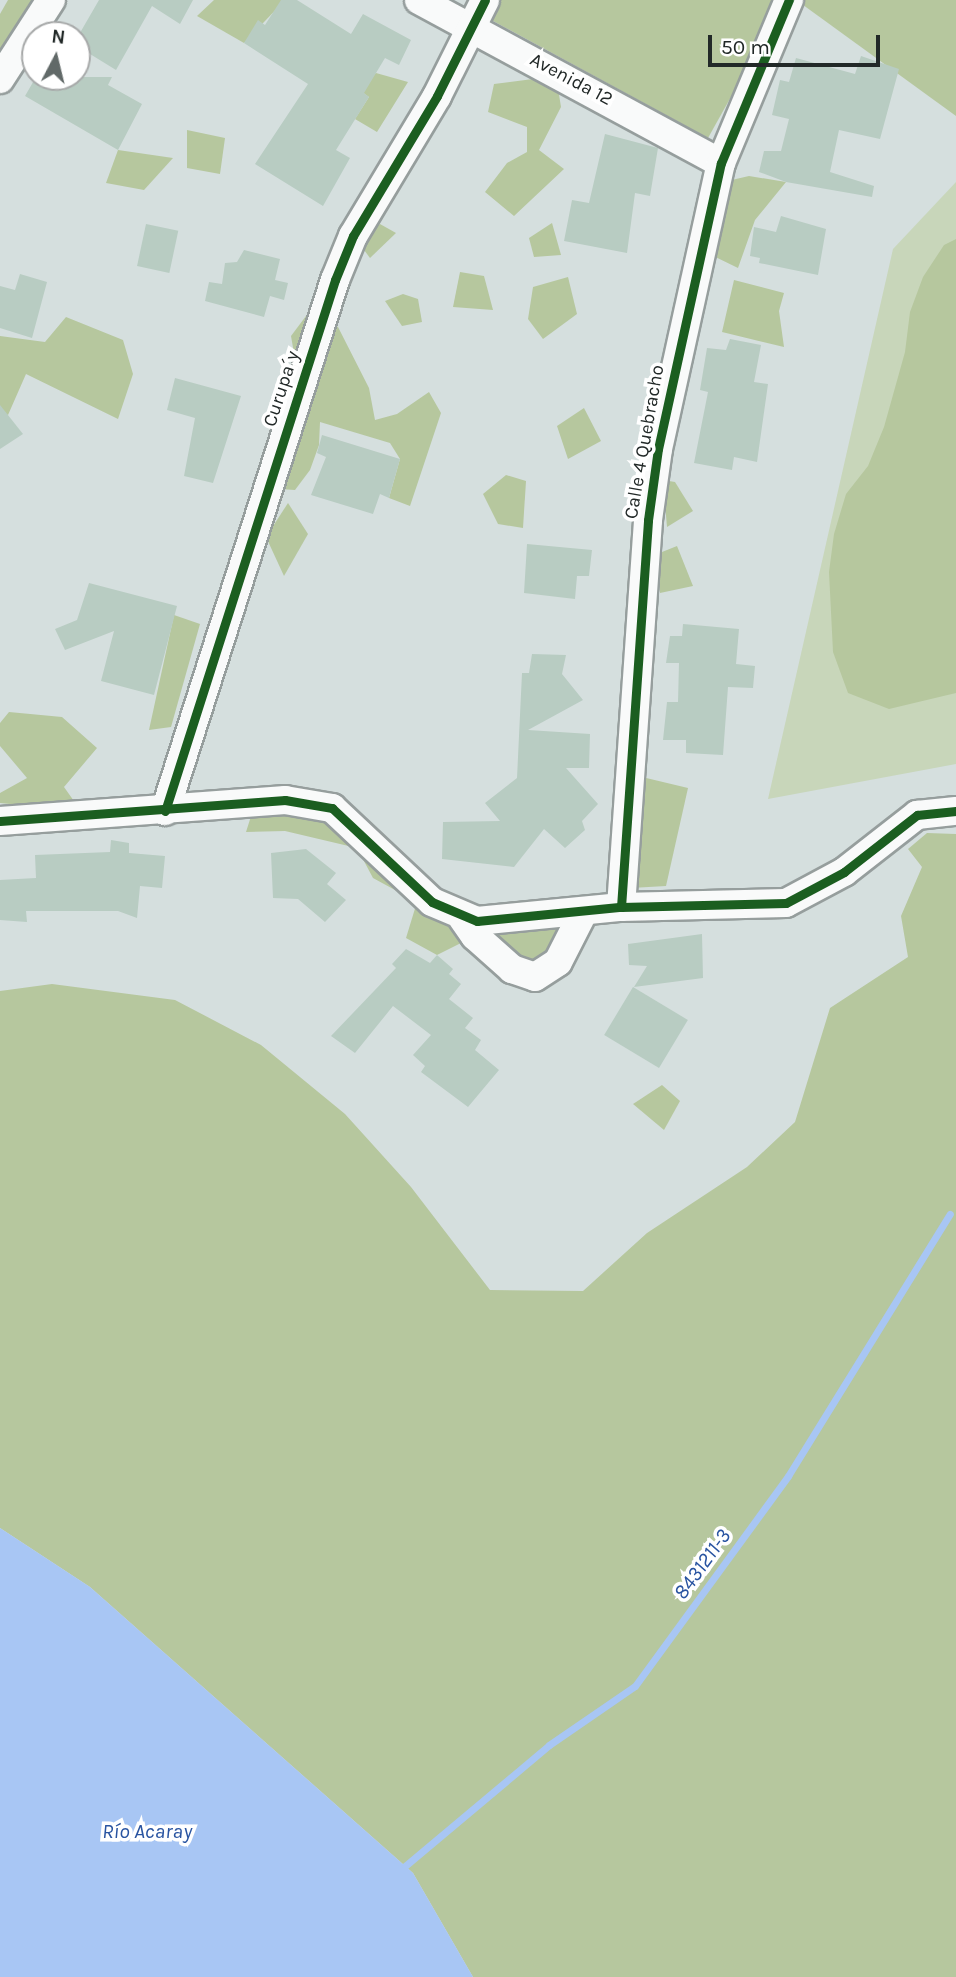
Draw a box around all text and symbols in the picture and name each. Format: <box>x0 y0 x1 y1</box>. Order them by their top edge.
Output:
north arrow <box>21 21 91 91</box>
scale bar <box>711 21 883 65</box>
text: N <box>50 25 66 49</box>
text: 50 m <box>721 35 770 59</box>
street label: Avenida 12 <box>526 49 616 111</box>
street label: Curupa´y <box>259 348 305 430</box>
street label: Calle 4 Quebracho <box>620 363 670 521</box>
water label: 8431211-3 <box>668 1524 736 1604</box>
water label: Río Acaray <box>102 1818 192 1844</box>

